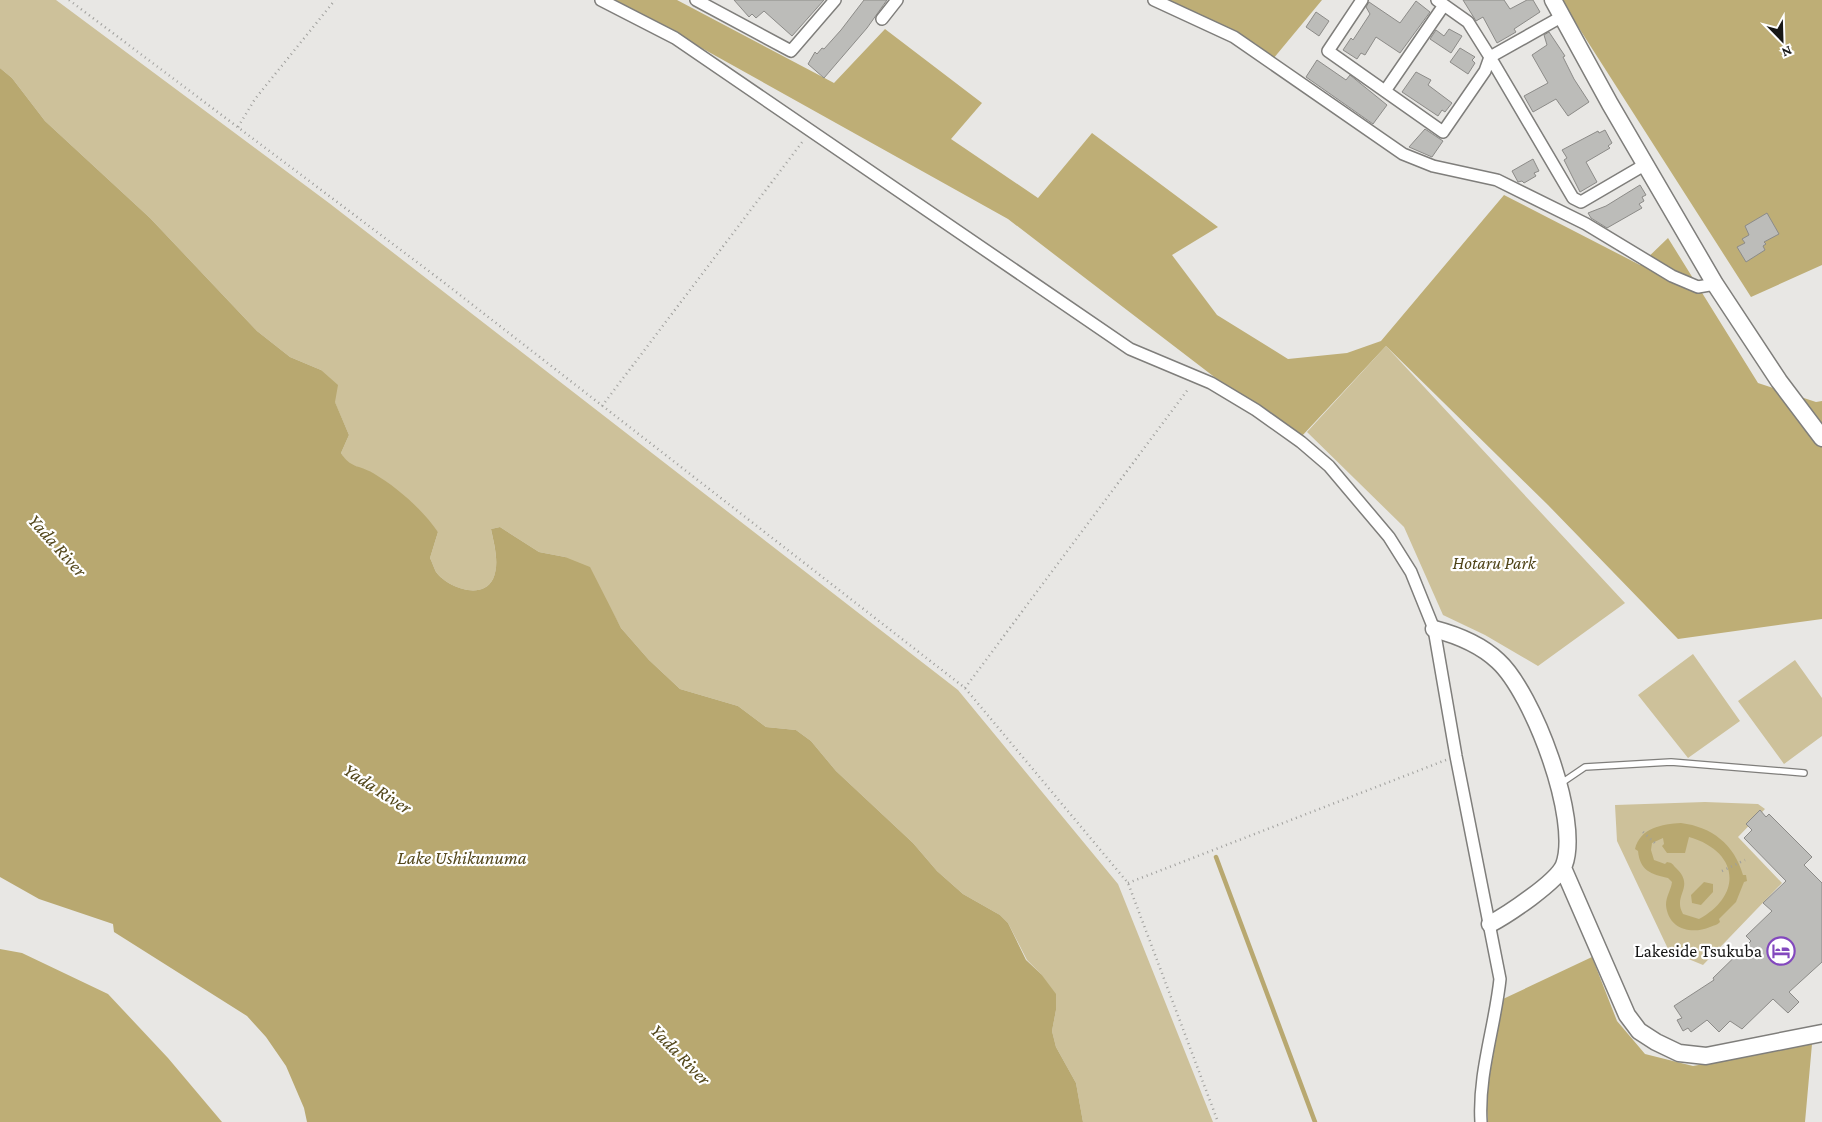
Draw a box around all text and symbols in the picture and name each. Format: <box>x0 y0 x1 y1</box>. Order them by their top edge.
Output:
north arrow <box>1757 15 1807 65</box>
text: N <box>1779 43 1795 61</box>
water label: Yada River <box>24 510 92 582</box>
park label: Hotaru Park <box>1452 553 1537 573</box>
water label: Yada River <box>340 759 417 819</box>
water label: Lake Ushikunuma <box>397 847 527 868</box>
hotel icon: Lakeside Tsukuba <box>1766 936 1796 966</box>
place label: Lakeside Tsukuba <box>1634 941 1762 961</box>
water label: Yada River <box>647 1020 716 1090</box>

